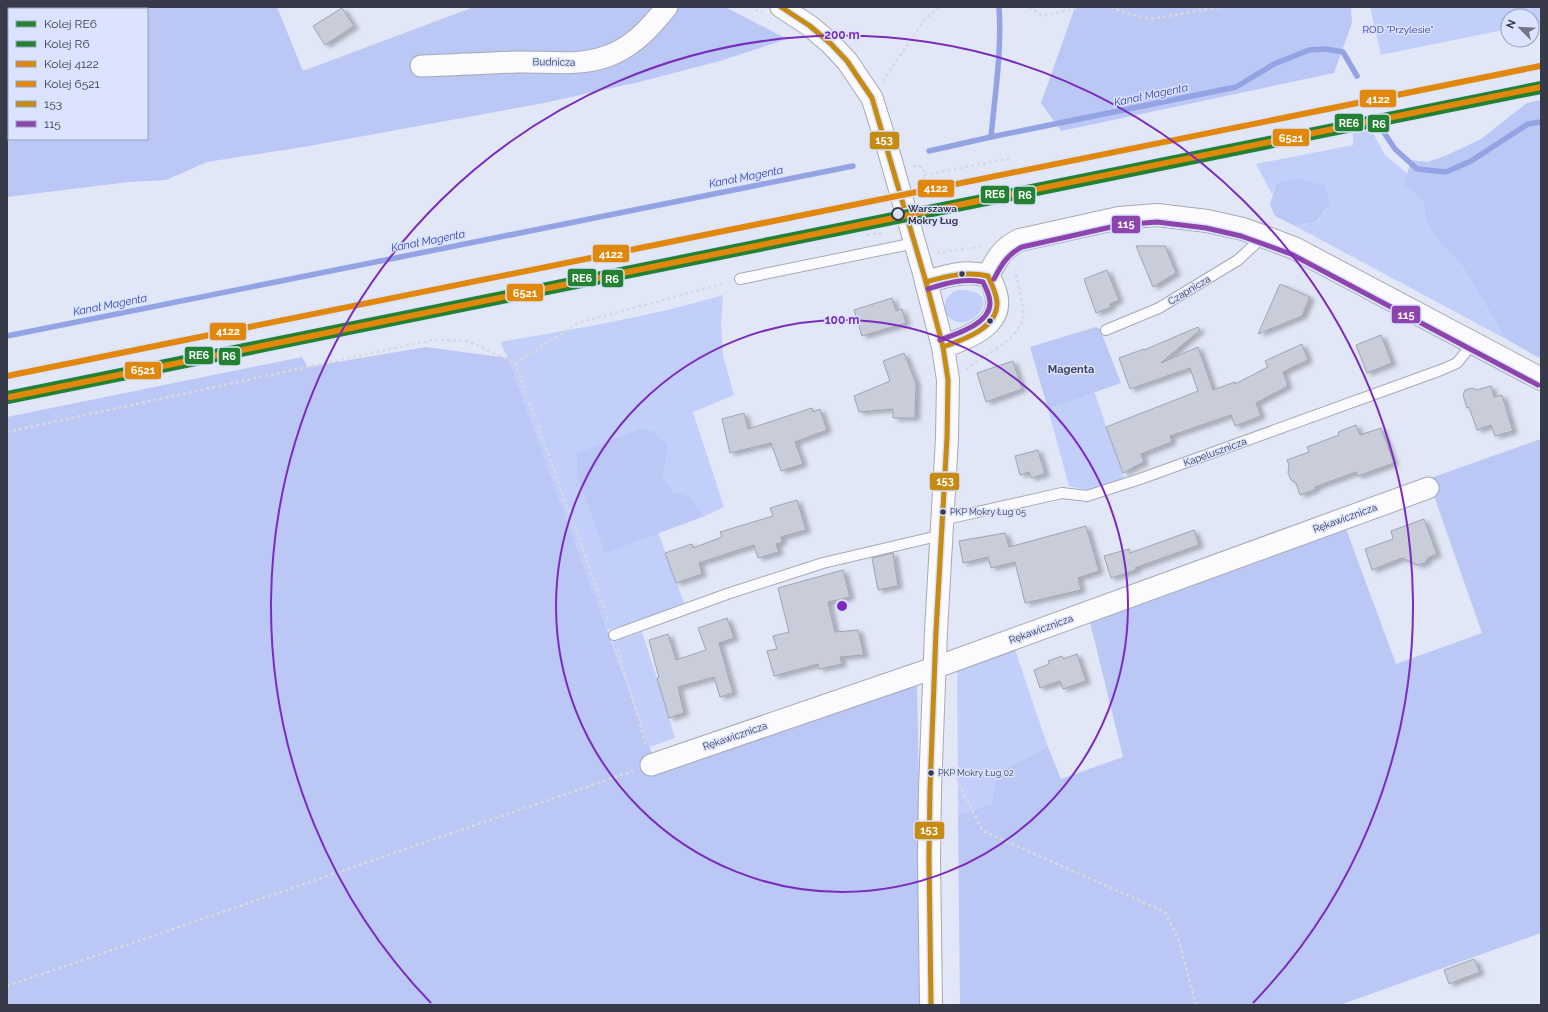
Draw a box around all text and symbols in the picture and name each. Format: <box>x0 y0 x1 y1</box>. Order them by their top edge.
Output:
legend <box>8 8 148 140</box>
north arrow <box>1500 8 1540 48</box>
text: Kolej RE6 <box>44 17 97 31</box>
text: N <box>1504 18 1519 31</box>
park label: ROD "Przylesie" <box>1363 24 1433 35</box>
text: 200 m <box>824 28 860 42</box>
text: Kolej R6 <box>44 37 90 51</box>
street label: Budnicza <box>533 56 575 68</box>
text: Kolej 4122 <box>44 57 99 71</box>
text: Kolej 6521 <box>44 77 100 91</box>
water label: Kanał Magenta <box>1113 81 1190 109</box>
line badge: 4122 <box>1359 89 1397 108</box>
text: 4122 <box>1366 93 1390 106</box>
text: 153 <box>44 97 62 111</box>
line badge: RE6 <box>1334 113 1364 132</box>
line badge: R6 <box>1367 114 1390 133</box>
text: 115 <box>44 117 61 131</box>
text: RE6 <box>1339 117 1360 130</box>
text: R6 <box>1372 118 1386 131</box>
line badge: 6521 <box>1272 128 1310 147</box>
line badge: 153 <box>869 131 900 150</box>
text: 6521 <box>1279 132 1304 145</box>
text: 153 <box>875 134 893 147</box>
water label: Kanał Magenta <box>708 163 785 191</box>
line badge: 4122 <box>917 179 955 198</box>
text: 4122 <box>924 182 948 195</box>
line badge: RE6 <box>980 185 1010 204</box>
line badge: R6 <box>1013 186 1036 205</box>
text: RE6 <box>985 188 1006 201</box>
text: R6 <box>1018 189 1032 202</box>
place label: Warszawa Mokry Ług <box>908 203 958 226</box>
marker: Warszawa Mokry Ług <box>891 207 905 221</box>
line badge: 115 <box>1111 215 1141 234</box>
text: 115 <box>1118 218 1134 231</box>
water label: Kanał Magenta <box>390 227 467 255</box>
line badge: 4122 <box>592 244 630 263</box>
text: 4122 <box>599 248 623 261</box>
line badge: RE6 <box>567 268 597 287</box>
line badge: R6 <box>601 269 624 288</box>
unlabelled marker <box>957 269 967 279</box>
text: RE6 <box>572 272 593 285</box>
text: R6 <box>605 273 619 286</box>
street label: Czapnicza <box>1166 273 1212 307</box>
line badge: 6521 <box>506 283 544 302</box>
text: 6521 <box>513 287 538 300</box>
water label: Kanał Magenta <box>72 291 149 319</box>
line badge: 115 <box>1391 305 1421 324</box>
text: 115 <box>1398 309 1414 322</box>
text: 100 m <box>825 313 859 327</box>
unlabelled marker <box>985 316 995 326</box>
line badge: 4122 <box>209 322 247 341</box>
text: 4122 <box>216 325 240 338</box>
line badge: RE6 <box>184 346 214 365</box>
line badge: R6 <box>218 347 241 366</box>
text: RE6 <box>189 349 210 362</box>
text: R6 <box>222 350 236 363</box>
line badge: 6521 <box>124 361 162 380</box>
district label: Magenta <box>1048 363 1094 376</box>
text: 6521 <box>131 364 156 377</box>
street label: Kapelusznicza <box>1182 436 1248 468</box>
line badge: 153 <box>929 472 960 491</box>
text: 153 <box>936 475 954 488</box>
street label: Rękawicznicza <box>1311 501 1379 535</box>
marker: PKP Mokry Ług 05 <box>938 507 948 517</box>
place label: PKP Mokry Ług 05 <box>950 507 1026 517</box>
centre of rings <box>835 599 849 613</box>
street label: Rękawicznicza <box>1007 612 1075 646</box>
street label: Rękawicznicza <box>701 720 769 752</box>
marker: PKP Mokry Ług 02 <box>926 768 936 778</box>
place label: PKP Mokry Ług 02 <box>938 768 1014 778</box>
line badge: 153 <box>914 821 945 840</box>
text: 153 <box>920 824 938 837</box>

